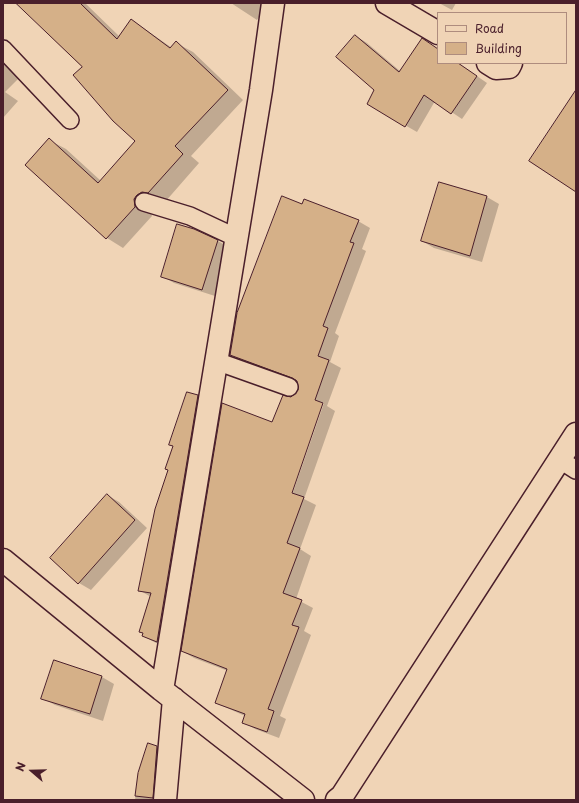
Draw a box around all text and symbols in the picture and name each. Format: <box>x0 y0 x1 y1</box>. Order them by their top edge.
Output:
legend <box>437 12 567 64</box>
text: Road <box>475 19 504 37</box>
text: Building <box>475 39 522 57</box>
north arrow <box>12 751 52 791</box>
text: N <box>11 760 30 774</box>

